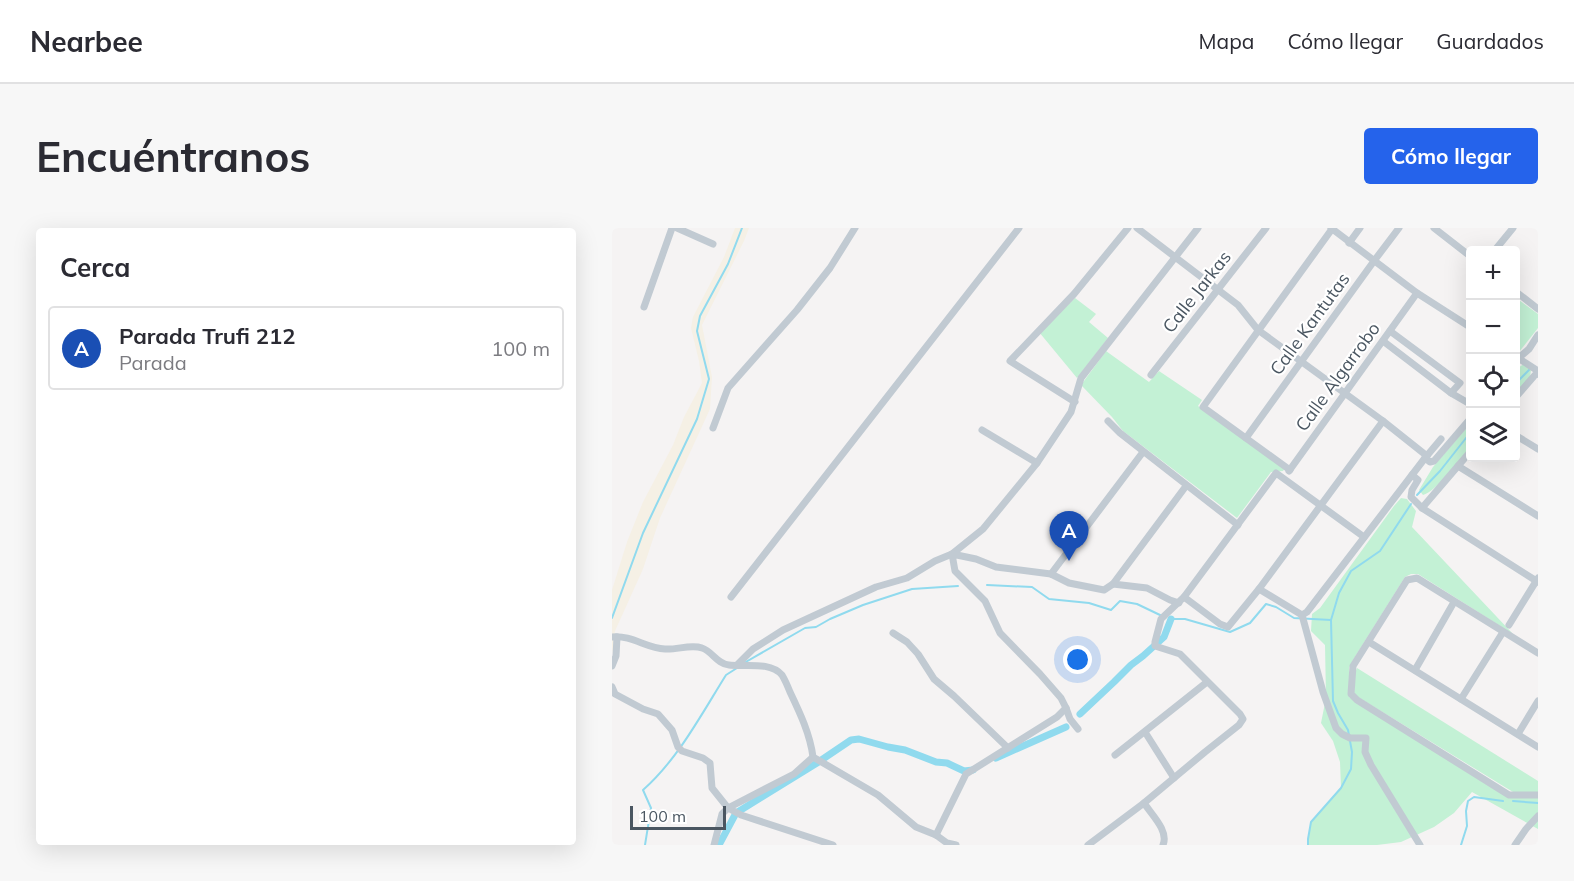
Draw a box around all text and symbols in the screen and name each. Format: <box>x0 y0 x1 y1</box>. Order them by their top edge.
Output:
text: Nearbee <box>30 24 143 59</box>
text: Mapa <box>1199 28 1254 54</box>
text: Cómo llegar <box>1287 28 1403 54</box>
text: Guardados <box>1436 28 1544 54</box>
button: Cómo llegar <box>1364 128 1538 184</box>
text: Encuéntranos <box>36 130 310 183</box>
street label: Calle Jarkas <box>1157 246 1236 337</box>
map controls <box>1466 246 1520 462</box>
button: + <box>1466 246 1520 300</box>
text: Cerca <box>60 251 130 284</box>
street label: Calle Kantutas <box>1265 268 1355 380</box>
button: − <box>1466 300 1520 354</box>
street label: Calle Algarrobo <box>1290 318 1385 436</box>
text: Parada Trufi 212 <box>119 322 295 350</box>
text: A <box>74 336 89 361</box>
text: 100 m <box>491 336 550 361</box>
text: Parada <box>119 350 187 375</box>
button: locate <box>1466 354 1520 408</box>
button: layers <box>1466 408 1520 462</box>
pin: A <box>1050 512 1088 561</box>
your location <box>1063 645 1092 674</box>
scale bar <box>630 803 726 830</box>
text: 100 m <box>639 806 686 826</box>

